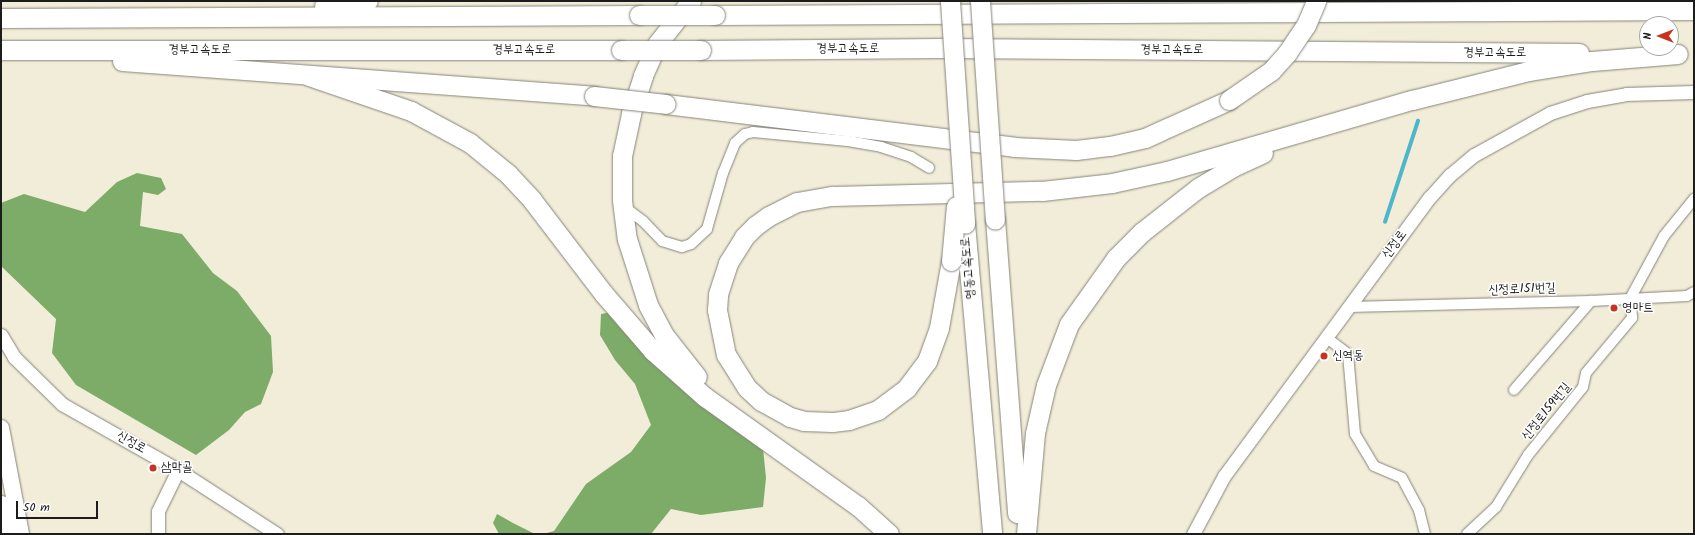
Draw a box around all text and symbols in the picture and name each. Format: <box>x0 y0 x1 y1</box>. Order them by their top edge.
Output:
north arrow <box>1639 16 1679 56</box>
text: N <box>1639 33 1657 39</box>
street label: 경부고속도로 <box>817 41 879 57</box>
street label: 경부고속도로 <box>169 42 231 58</box>
street label: 경부고속도로 <box>493 42 555 58</box>
street label: 경부고속도로 <box>1141 42 1203 58</box>
street label: 경부고속도로 <box>1464 45 1526 61</box>
street label: 신정로 <box>1379 228 1411 262</box>
street label: 영동고속도로 <box>958 236 980 300</box>
street label: 신정로151번길 <box>1488 281 1556 299</box>
place label: 영마트 <box>1622 300 1653 316</box>
marker: 영마트 <box>1609 303 1619 313</box>
place label: 신역동 <box>1332 348 1363 364</box>
marker: 신역동 <box>1319 351 1329 361</box>
street label: 신정로159번길 <box>1519 380 1575 444</box>
street label: 신정로 <box>113 429 149 457</box>
place label: 삼막골 <box>161 460 192 476</box>
marker: 삼막골 <box>148 463 158 473</box>
scale bar <box>18 493 100 519</box>
text: 50 m <box>23 498 50 517</box>

